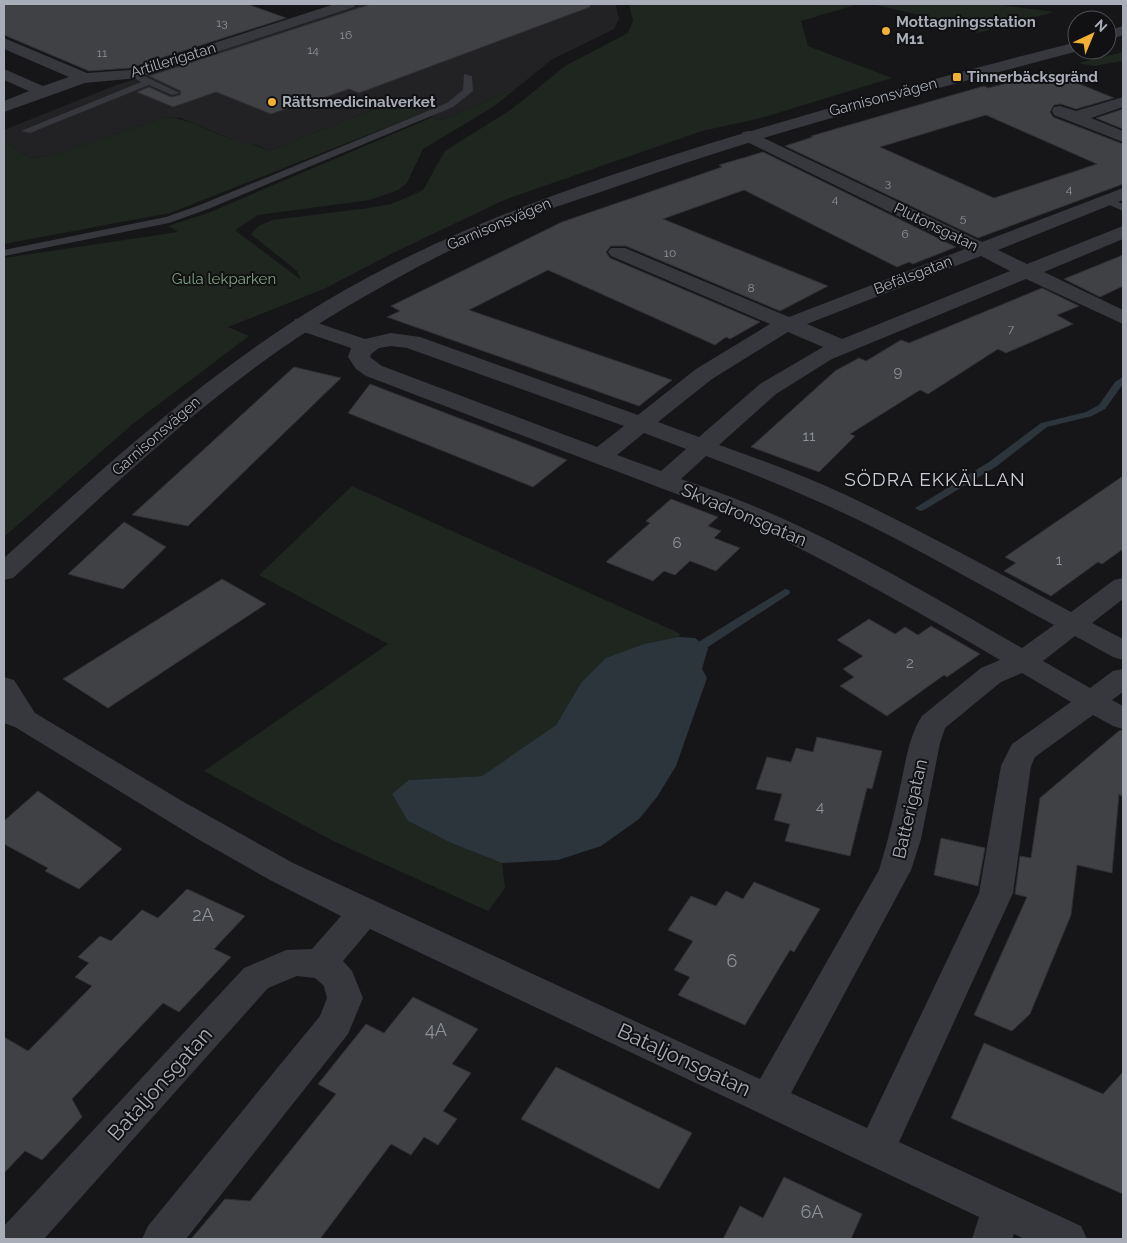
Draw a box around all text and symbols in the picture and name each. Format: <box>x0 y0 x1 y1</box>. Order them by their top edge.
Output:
north arrow <box>1067 10 1117 60</box>
place label: Mottagningsstation M11 <box>896 13 1036 48</box>
house number: 13 <box>216 16 228 30</box>
text: N <box>1092 16 1110 35</box>
marker: Mottagningsstation M11 <box>880 25 892 37</box>
house number: 16 <box>340 28 352 42</box>
street label: Artillerigatan <box>128 38 218 82</box>
house number: 14 <box>307 43 319 57</box>
house number: 11 <box>97 46 107 60</box>
place label: Tinnerbäcksgränd <box>967 68 1098 86</box>
marker: Tinnerbäcksgränd <box>951 71 963 83</box>
street label: Garnisonsvägen <box>827 74 939 120</box>
place label: Rättsmedicinalverket <box>282 93 436 111</box>
marker: Rättsmedicinalverket <box>266 96 278 108</box>
house number: 3 <box>885 176 891 190</box>
house number: 4 <box>1066 182 1073 196</box>
house number: 4 <box>832 192 839 206</box>
street label: Garnisonsvägen <box>444 194 554 254</box>
street label: Plutonsgatan <box>891 199 981 255</box>
house number: 5 <box>960 211 967 225</box>
house number: 6 <box>901 227 909 241</box>
house number: 10 <box>664 246 676 260</box>
street label: Befälsgatan <box>871 252 955 298</box>
park label: Gula lekparken <box>172 270 276 288</box>
house number: 8 <box>747 281 755 295</box>
house number: 7 <box>1008 322 1015 336</box>
house number: 9 <box>894 363 903 381</box>
street label: Garnisonsvägen <box>108 393 204 479</box>
house number: 11 <box>803 427 816 445</box>
district label: SÖDRA EKKÄLLAN <box>844 468 1026 490</box>
street label: Skvadronsgatan <box>678 479 810 550</box>
house number: 6 <box>672 534 682 552</box>
house number: 1 <box>1056 551 1063 569</box>
house number: 2 <box>906 654 914 672</box>
street label: Batterigatan <box>888 757 931 861</box>
house number: 4 <box>816 798 824 816</box>
house number: 2A <box>192 904 214 925</box>
house number: 6 <box>727 950 738 971</box>
street label: Bataljonsgatan <box>614 1018 755 1101</box>
house number: 4A <box>425 1019 447 1040</box>
street label: Bataljonsgatan <box>102 1022 217 1146</box>
house number: 6A <box>801 1201 823 1222</box>

